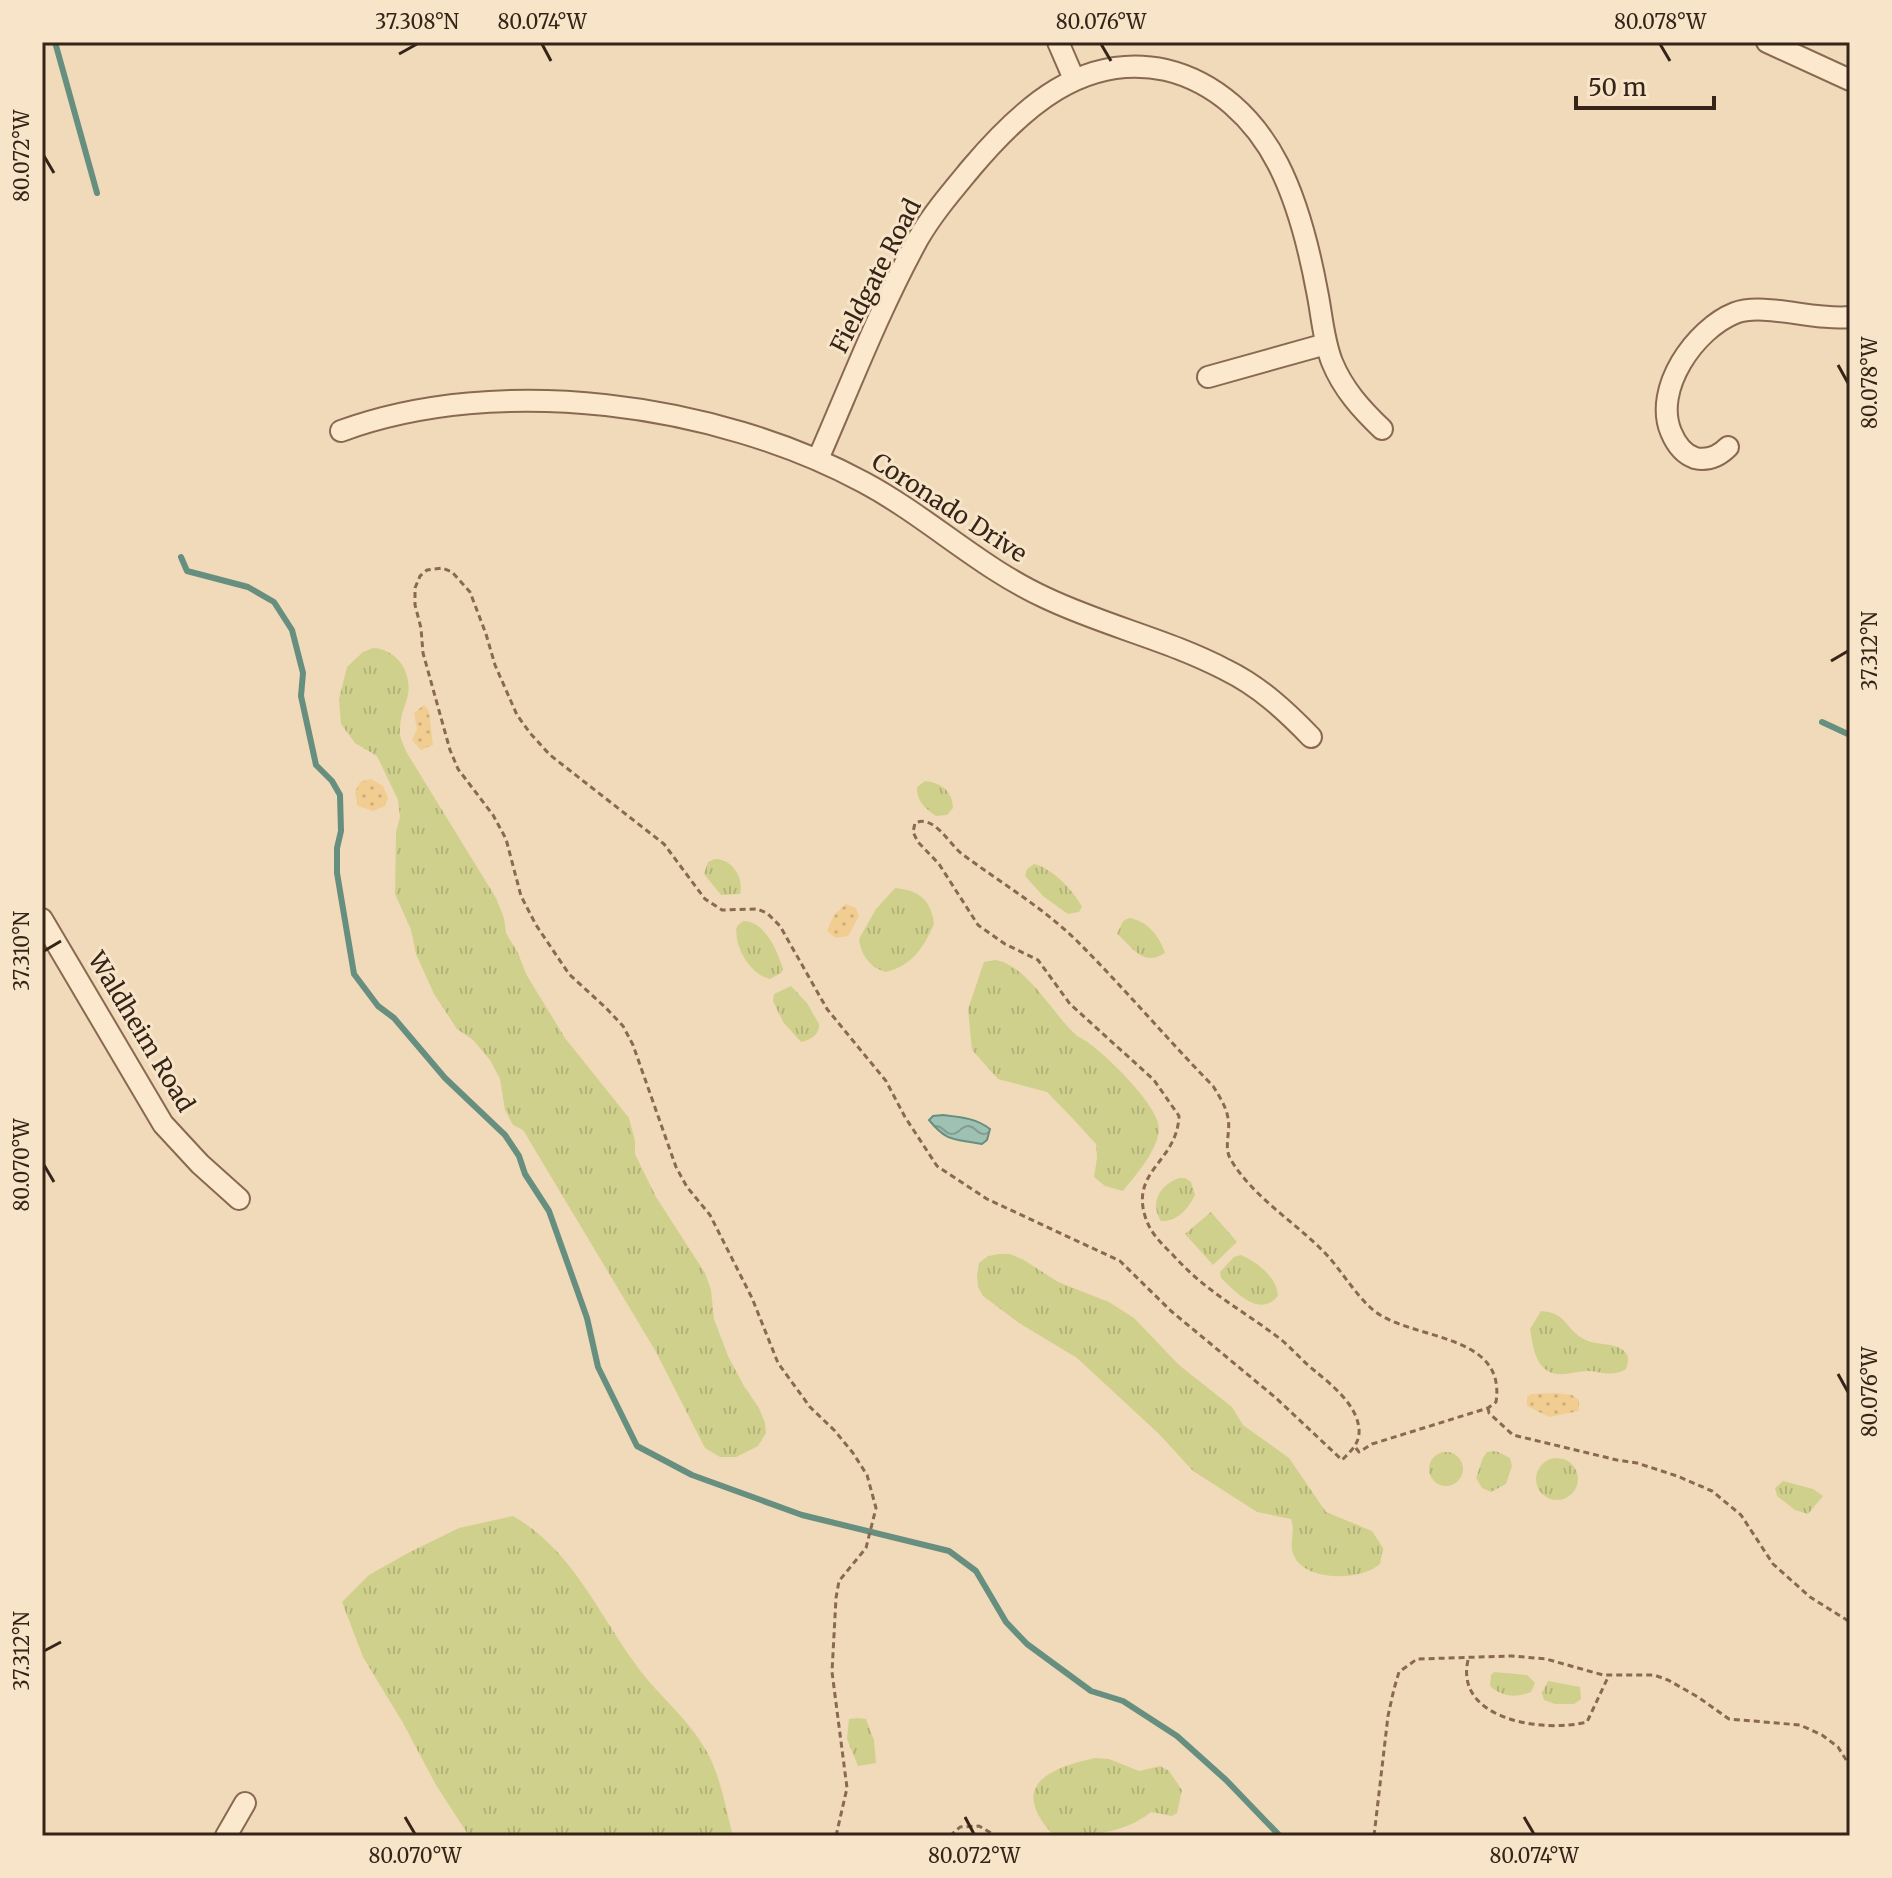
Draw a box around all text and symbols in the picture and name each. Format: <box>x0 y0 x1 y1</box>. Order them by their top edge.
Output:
text: 37.308°N <box>375 9 460 34</box>
text: 80.074°W <box>497 9 588 34</box>
text: 80.076°W <box>1056 9 1147 34</box>
text: 80.078°W <box>1614 9 1707 34</box>
scale bar <box>1576 60 1714 110</box>
text: 50 m <box>1588 72 1647 103</box>
text: 80.072°W <box>9 109 34 202</box>
street label: Fieldgate Road <box>823 193 928 358</box>
text: 80.078°W <box>1857 336 1882 429</box>
street label: Coronado Drive <box>866 446 1033 569</box>
text: 37.312°N <box>1857 611 1882 691</box>
text: 37.310°N <box>9 911 34 991</box>
street label: Waldheim Road <box>81 945 201 1118</box>
text: 80.070°W <box>9 1117 34 1212</box>
text: 80.076°W <box>1857 1346 1882 1437</box>
text: 37.312°N <box>9 1611 34 1691</box>
text: 80.070°W <box>368 1843 463 1868</box>
text: 80.072°W <box>928 1843 1021 1868</box>
text: 80.074°W <box>1489 1843 1580 1868</box>

